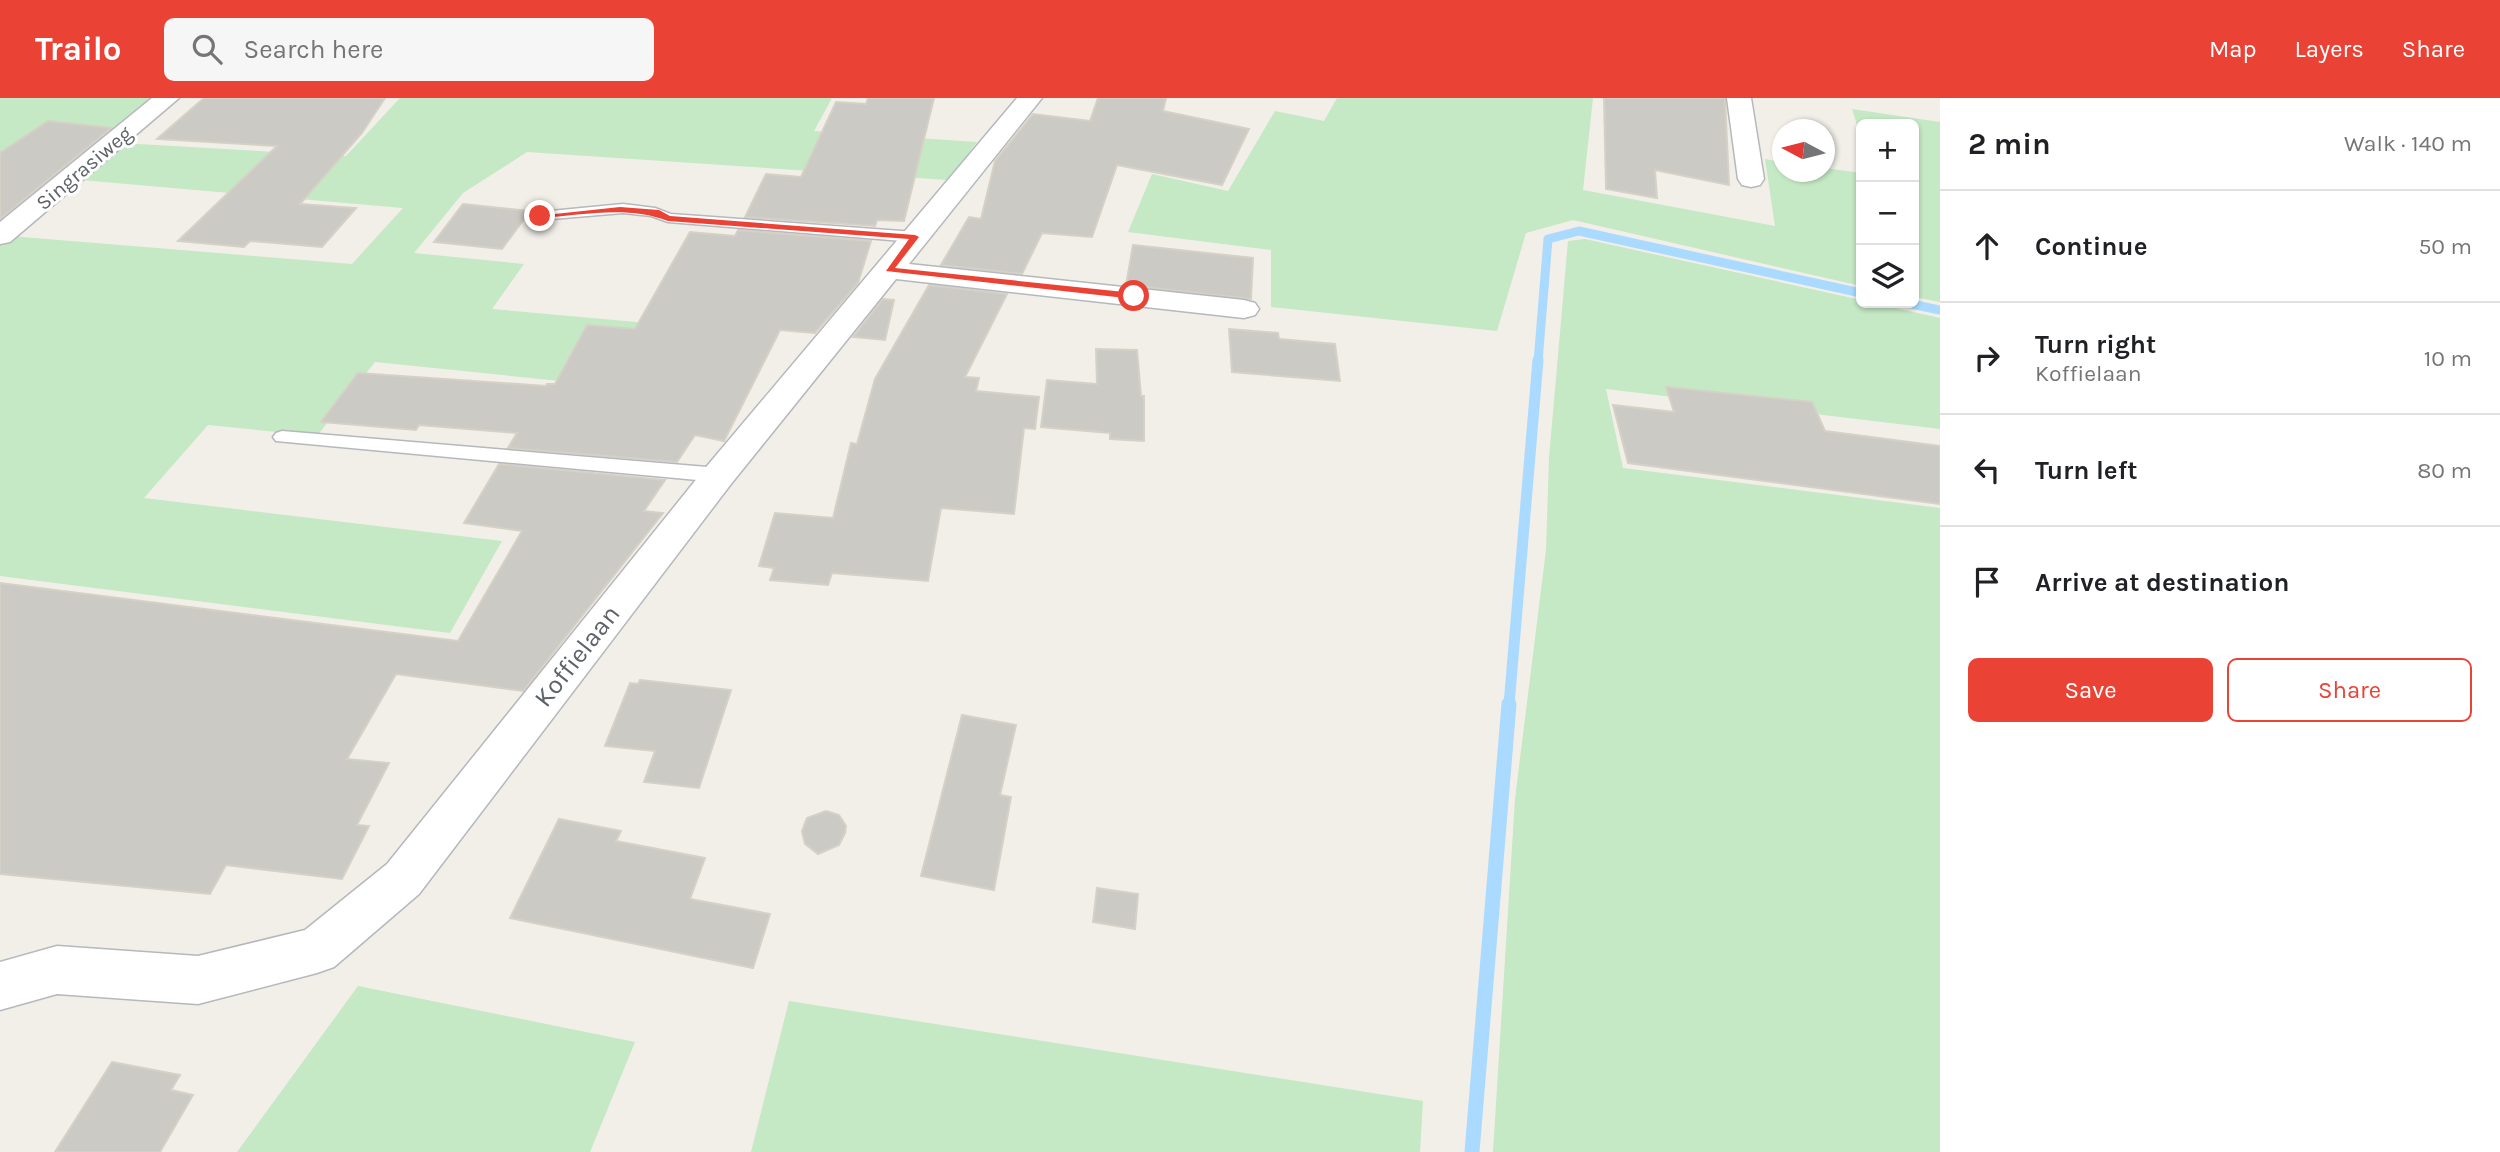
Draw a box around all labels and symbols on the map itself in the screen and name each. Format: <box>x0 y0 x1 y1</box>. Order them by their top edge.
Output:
north arrow <box>1772 119 1835 182</box>
street label: Singrasiweg <box>31 121 137 215</box>
route end <box>524 200 555 231</box>
route start <box>1118 280 1149 311</box>
street label: Koffielaan <box>528 599 626 713</box>

